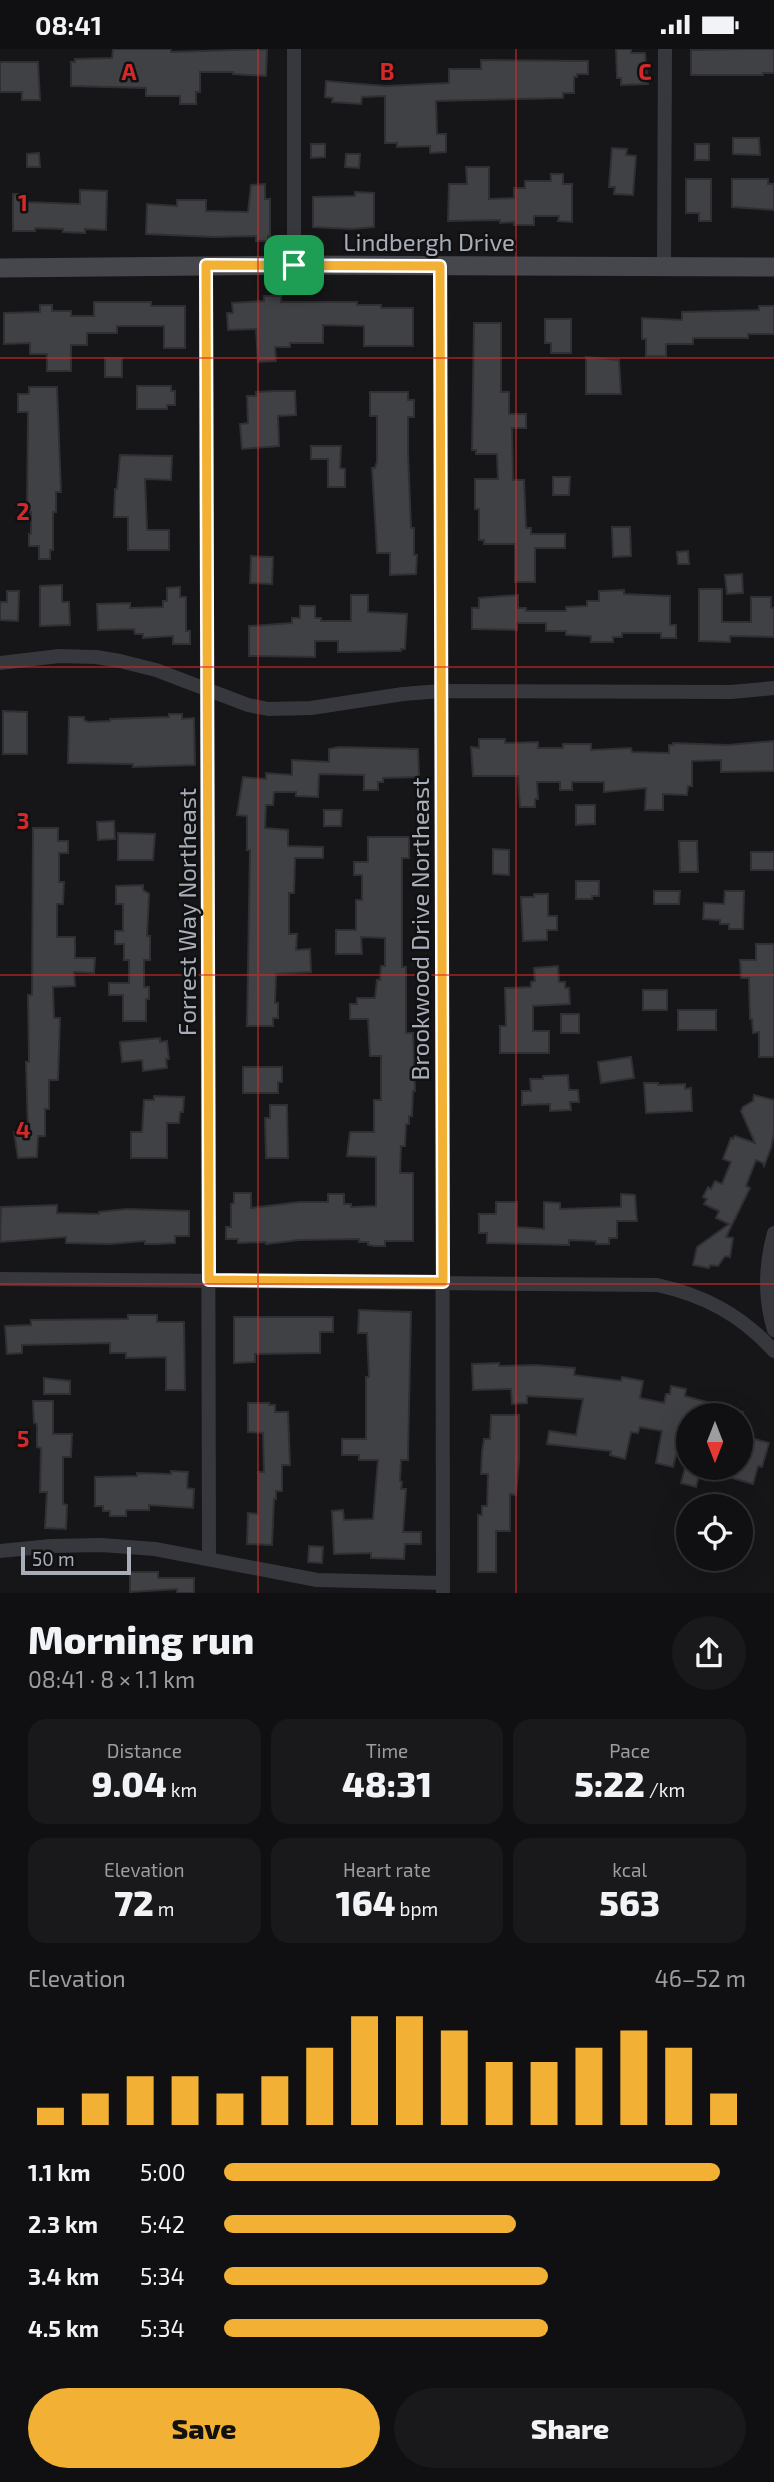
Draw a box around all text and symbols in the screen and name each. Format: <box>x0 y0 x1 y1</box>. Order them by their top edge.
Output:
text: 08:41 <box>35 9 102 40</box>
text: A <box>121 57 137 85</box>
text: B <box>380 57 394 85</box>
text: C <box>638 57 652 85</box>
text: 1 <box>18 188 28 216</box>
street label: Lindbergh Drive <box>343 227 515 256</box>
pin <box>264 235 324 295</box>
icon: arrive <box>275 246 313 284</box>
text: 2 <box>16 497 30 525</box>
street label: Brookwood Drive Northeast <box>405 778 434 1080</box>
street label: Forrest Way Northeast <box>172 788 201 1036</box>
text: 3 <box>16 806 30 834</box>
text: 4 <box>16 1115 30 1143</box>
north arrow <box>676 1403 752 1481</box>
map controls <box>676 1403 753 1571</box>
text: 5 <box>17 1424 29 1452</box>
button: locate <box>676 1494 753 1571</box>
scale bar <box>21 1544 131 1576</box>
text: 50 m <box>32 1547 75 1570</box>
text: Morning run <box>28 1616 254 1662</box>
button: share <box>672 1616 746 1690</box>
text: 08:41 · 8 × 1.1 km <box>28 1665 195 1693</box>
text: Distance <box>107 1739 182 1762</box>
text: Time <box>366 1739 408 1762</box>
text: Pace <box>609 1739 650 1762</box>
text: 9.04 <box>91 1762 167 1804</box>
text: 48:31 <box>342 1762 432 1804</box>
text: 5:22 <box>574 1762 645 1804</box>
text: km <box>167 1778 197 1801</box>
text: /km <box>645 1778 685 1801</box>
text: Elevation <box>104 1858 185 1881</box>
text: Heart rate <box>343 1858 431 1881</box>
text: kcal <box>612 1858 647 1881</box>
text: 72 <box>114 1881 154 1923</box>
text: 164 <box>336 1881 395 1923</box>
text: 563 <box>599 1881 660 1923</box>
text: m <box>154 1897 175 1920</box>
text: bpm <box>395 1897 438 1920</box>
text: Elevation <box>28 1964 126 1992</box>
text: 46–52 m <box>655 1964 746 1992</box>
text: 1.1 km <box>28 2158 91 2186</box>
text: 5:00 <box>140 2158 186 2186</box>
text: 2.3 km <box>28 2210 98 2238</box>
text: 5:42 <box>140 2210 185 2238</box>
text: 3.4 km <box>28 2262 99 2290</box>
text: 5:34 <box>140 2262 185 2290</box>
text: 4.5 km <box>28 2314 99 2342</box>
text: 5:34 <box>140 2314 185 2342</box>
button: Save <box>28 2388 380 2468</box>
button: Share <box>394 2388 746 2468</box>

